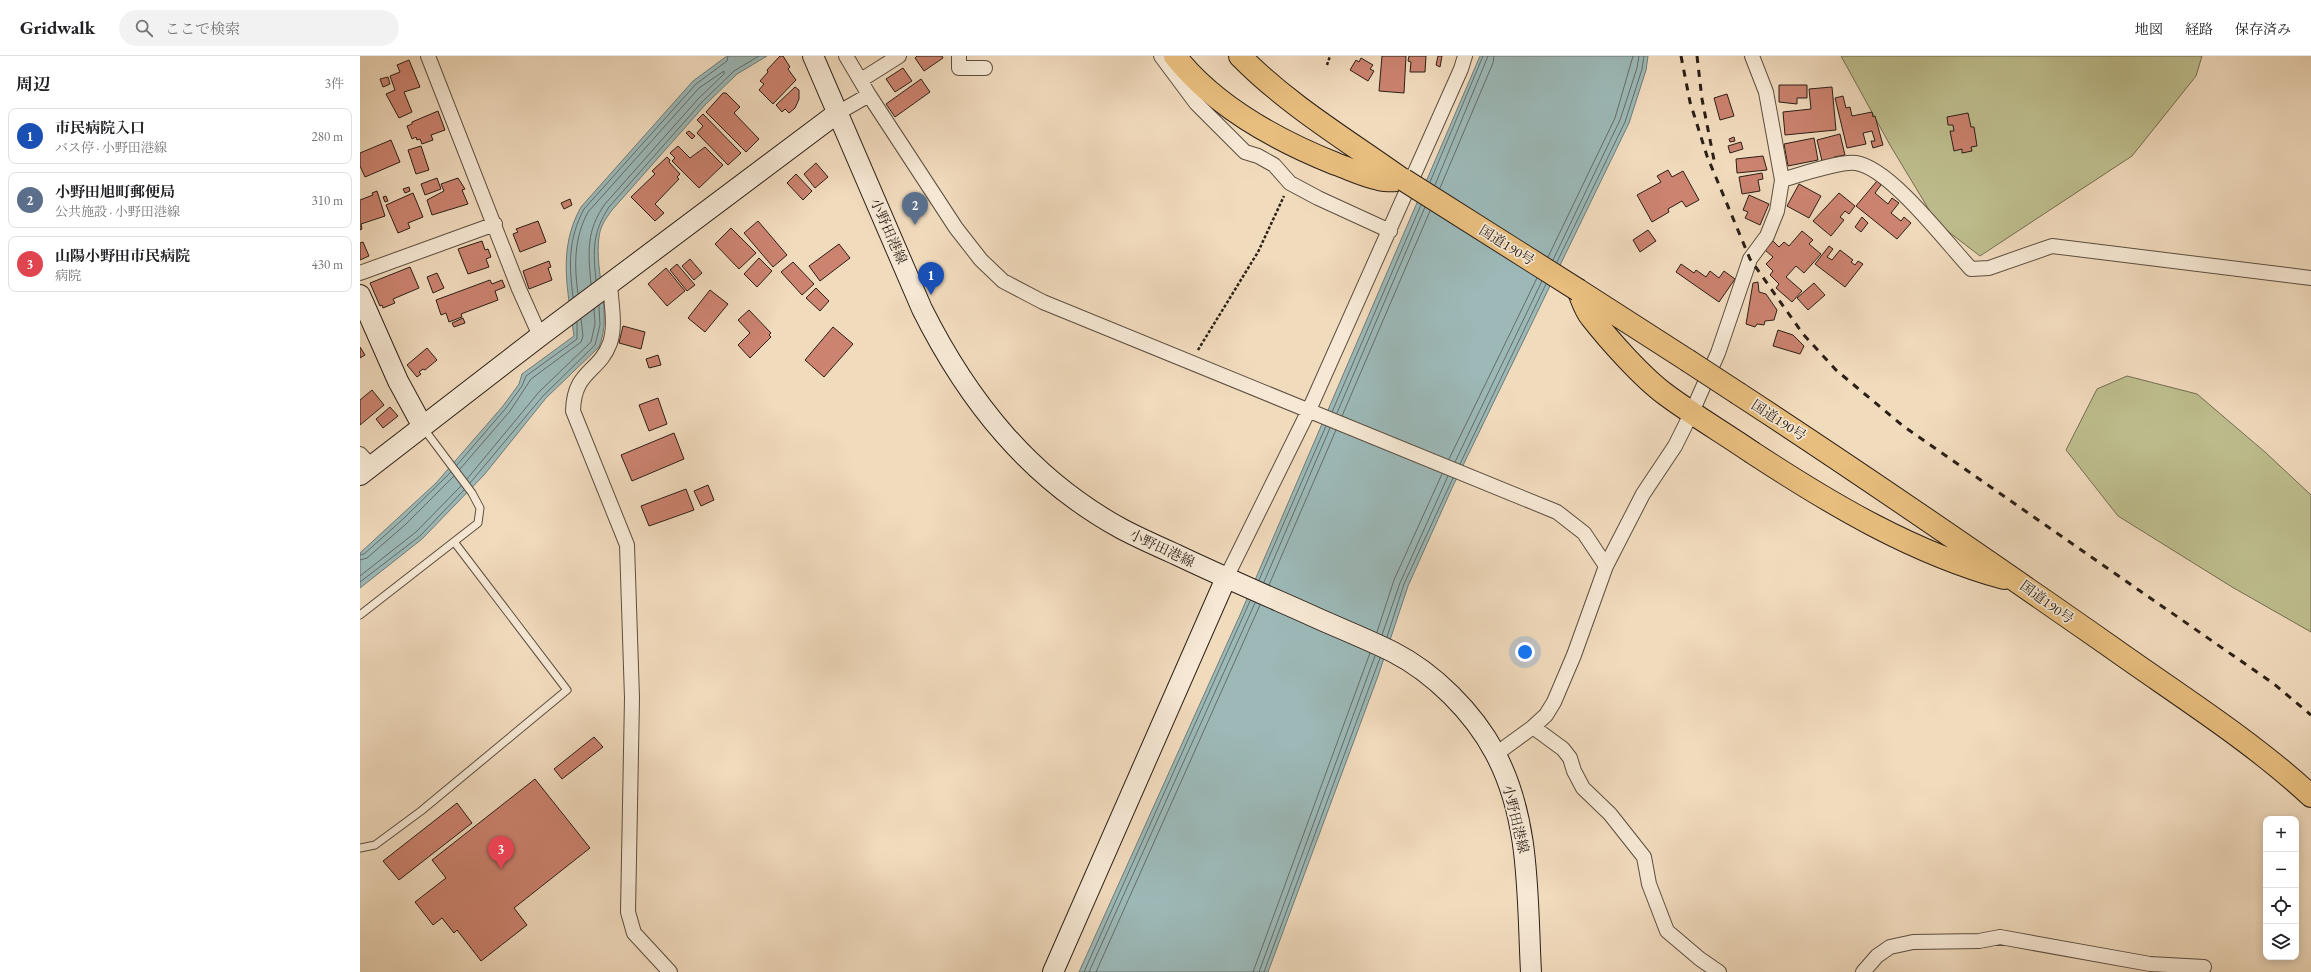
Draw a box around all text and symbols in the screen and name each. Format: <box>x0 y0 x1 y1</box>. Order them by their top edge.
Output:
search box <box>119 10 399 46</box>
text: Gridwalk <box>20 15 95 40</box>
icon: search <box>133 17 155 39</box>
text: ここで検索 <box>165 19 240 38</box>
text: 地図 <box>2135 20 2163 38</box>
text: 経路 <box>2185 20 2213 38</box>
text: 保存済み <box>2235 20 2291 38</box>
text: 周辺 <box>16 73 50 95</box>
text: 3件 <box>325 75 344 92</box>
text: 市民病院入口 <box>55 118 145 137</box>
text: 1 <box>27 128 33 145</box>
text: 280 m <box>312 128 343 145</box>
text: バス停 · 小野田港線 <box>55 139 167 156</box>
text: 小野田旭町郵便局 <box>55 182 175 201</box>
text: 2 <box>27 192 33 209</box>
text: 310 m <box>312 192 343 209</box>
pin: 2 <box>902 192 928 225</box>
street label: 小野田港線 <box>867 195 911 267</box>
text: 公共施設 · 小野田港線 <box>55 203 180 220</box>
street label: 国道190号 <box>1476 221 1538 269</box>
text: 山陽小野田市民病院 <box>55 246 190 265</box>
text: 3 <box>27 256 33 273</box>
text: 430 m <box>312 256 343 273</box>
pin: 1 <box>918 262 944 295</box>
text: 病院 <box>55 267 81 284</box>
street label: 国道190号 <box>1748 396 1810 444</box>
street label: 小野田港線 <box>1126 525 1198 571</box>
street label: 国道190号 <box>2017 576 2077 628</box>
your location <box>1515 642 1535 662</box>
street label: 小野田港線 <box>1499 783 1533 855</box>
map controls <box>2263 816 2299 960</box>
button: + <box>2263 816 2299 852</box>
pin: 3 <box>488 836 514 869</box>
button: − <box>2263 852 2299 888</box>
button: locate <box>2263 888 2299 924</box>
button: layers <box>2263 924 2299 960</box>

